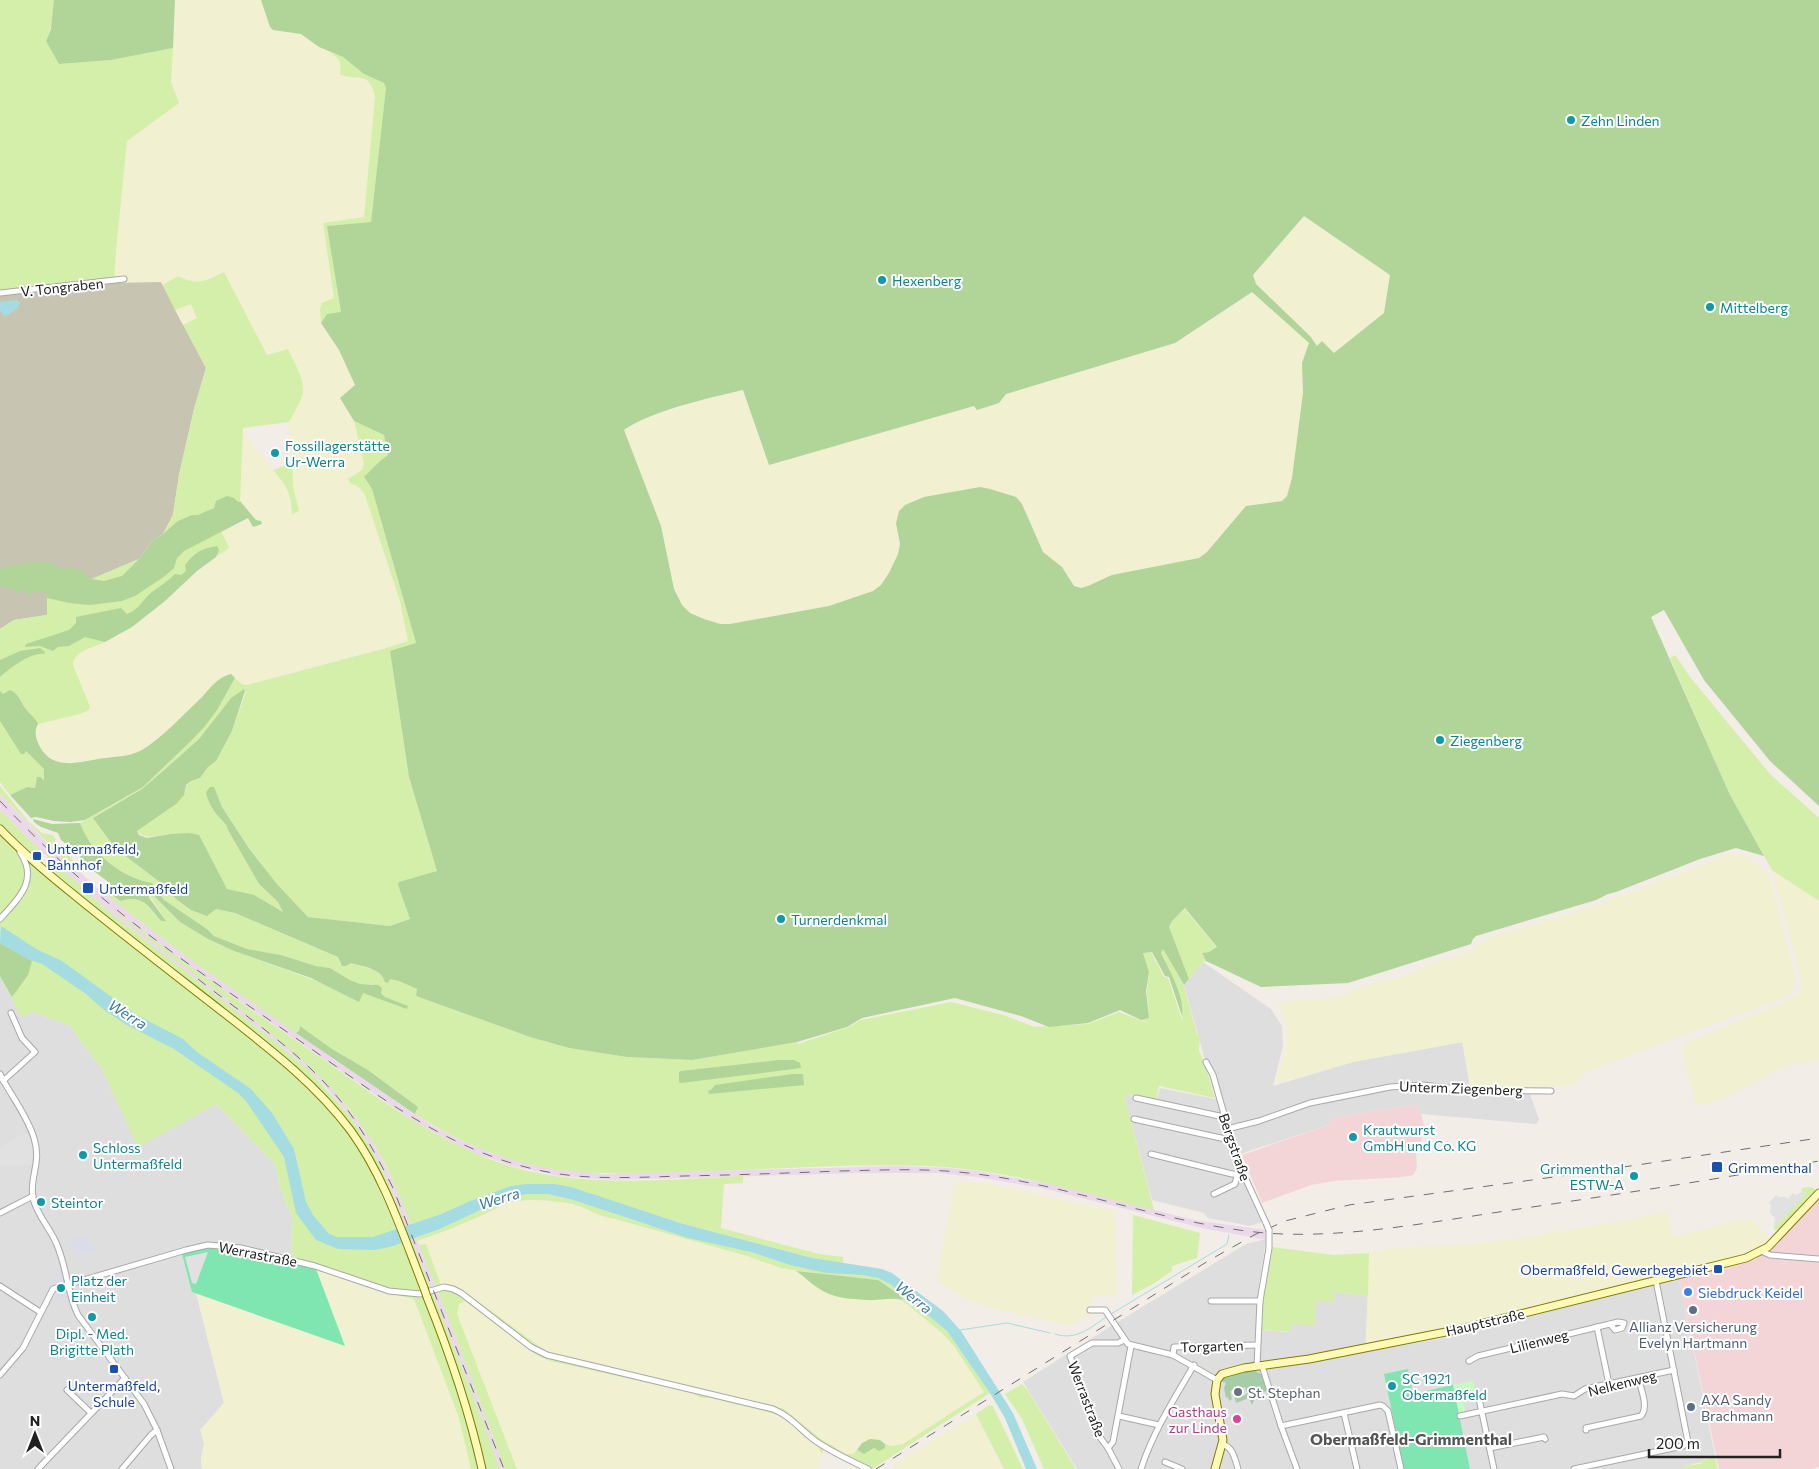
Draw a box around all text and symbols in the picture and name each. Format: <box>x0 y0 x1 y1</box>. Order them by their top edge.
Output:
place label: Zehn Linden <box>1581 112 1660 129</box>
marker: Zehn Linden <box>1565 114 1577 126</box>
place label: Hexenberg <box>892 272 962 289</box>
street label: V. Tongraben <box>20 274 104 300</box>
marker: Hexenberg <box>876 274 888 286</box>
place label: Mittelberg <box>1720 299 1789 316</box>
marker: Mittelberg <box>1704 301 1716 313</box>
place label: Fossillagerstätte Ur-Werra <box>285 437 390 470</box>
marker: Fossillagerstätte Ur-Werra <box>269 447 281 459</box>
place label: Ziegenberg <box>1450 732 1522 749</box>
marker: Ziegenberg <box>1434 734 1446 746</box>
place label: Untermaßfeld, Bahnhof <box>47 840 139 873</box>
marker: Untermaßfeld, Bahnhof <box>31 850 43 862</box>
place label: Untermaßfeld <box>99 880 188 897</box>
marker: Untermaßfeld <box>81 881 95 895</box>
place label: Turnerdenkmal <box>791 911 887 928</box>
marker: Turnerdenkmal <box>775 913 787 925</box>
water label: Werra <box>105 995 151 1033</box>
street label: Unterm Ziegenberg <box>1399 1077 1524 1099</box>
street label: Bergstraße <box>1216 1111 1254 1183</box>
place label: Krautwurst GmbH und Co. KG <box>1363 1121 1476 1154</box>
marker: Krautwurst GmbH und Co. KG <box>1347 1131 1359 1143</box>
place label: Schloss Untermaßfeld <box>93 1139 182 1172</box>
marker: Schloss Untermaßfeld <box>77 1149 89 1161</box>
place label: Grimmenthal <box>1728 1159 1812 1176</box>
place label: Grimmenthal ESTW-A <box>1540 1160 1624 1193</box>
marker: Grimmenthal <box>1710 1160 1724 1174</box>
marker: Grimmenthal ESTW-A <box>1628 1170 1640 1182</box>
water label: Werra <box>476 1183 522 1213</box>
place label: Steintor <box>51 1194 104 1211</box>
marker: Steintor <box>35 1196 47 1208</box>
street label: Werrastraße <box>217 1238 299 1270</box>
place label: Obermaßfeld, Gewerbegebiet <box>1520 1261 1708 1278</box>
marker: Obermaßfeld, Gewerbegebiet <box>1712 1263 1724 1275</box>
place label: Platz der Einheit <box>71 1272 128 1305</box>
water label: Werra <box>892 1277 936 1317</box>
marker: Platz der Einheit <box>55 1282 67 1294</box>
place label: Siebdruck Keidel <box>1698 1284 1803 1301</box>
marker: Siebdruck Keidel <box>1682 1286 1694 1298</box>
marker: Allianz Versicherung Evelyn Hartmann <box>1687 1304 1699 1316</box>
street label: Hauptstraße <box>1444 1305 1526 1339</box>
marker: Dipl. - Med. Brigitte Plath <box>86 1311 98 1323</box>
place label: Allianz Versicherung Evelyn Hartmann <box>1629 1318 1757 1351</box>
place label: Dipl. - Med. Brigitte Plath <box>50 1325 134 1358</box>
street label: Lilienweg <box>1508 1325 1571 1356</box>
street label: Torgarten <box>1180 1336 1244 1356</box>
street label: Werrastraße <box>1065 1359 1109 1439</box>
marker: Untermaßfeld, Schule <box>108 1363 120 1375</box>
street label: Nelkenweg <box>1586 1366 1658 1400</box>
place label: SC 1921 Obermaßfeld <box>1402 1370 1487 1403</box>
place label: Untermaßfeld, Schule <box>68 1377 160 1410</box>
marker: SC 1921 Obermaßfeld <box>1386 1380 1398 1392</box>
place label: St. Stephan <box>1248 1384 1321 1401</box>
marker: St. Stephan <box>1232 1386 1244 1398</box>
place label: AXA Sandy Brachmann <box>1701 1391 1773 1424</box>
marker: AXA Sandy Brachmann <box>1685 1401 1697 1413</box>
place label: Gasthaus zur Linde <box>1168 1403 1227 1436</box>
north arrow <box>10 1409 60 1459</box>
text: N <box>30 1412 40 1429</box>
marker: Gasthaus zur Linde <box>1231 1413 1243 1425</box>
scale bar <box>1649 1426 1780 1458</box>
district label: Obermaßfeld-Grimmenthal <box>1310 1429 1512 1448</box>
text: 200 m <box>1656 1434 1700 1452</box>

